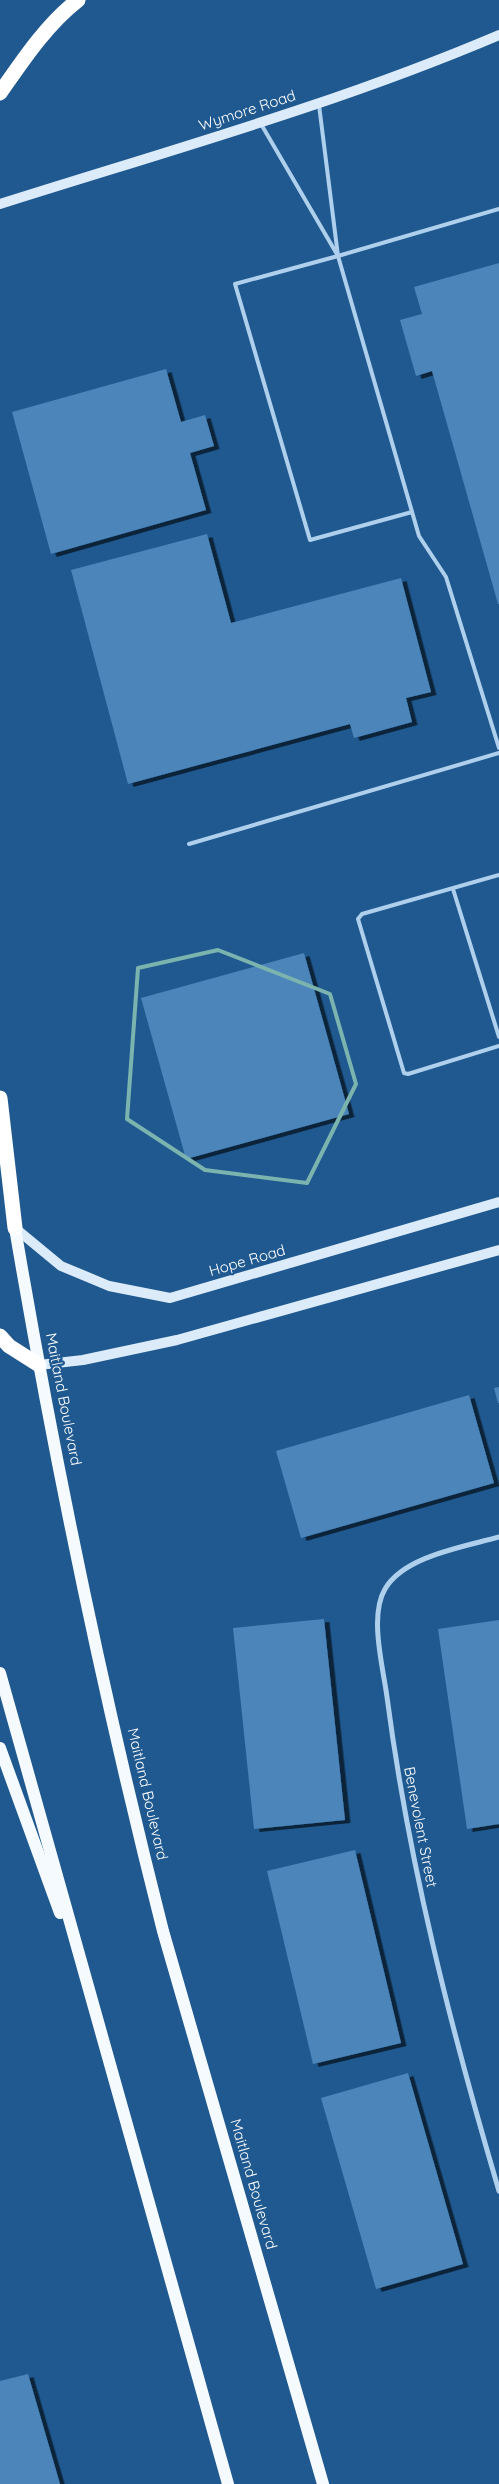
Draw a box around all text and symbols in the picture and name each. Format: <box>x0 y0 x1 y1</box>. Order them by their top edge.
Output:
street label: Wymore Road <box>196 85 298 135</box>
street label: Hope Road <box>207 1240 287 1280</box>
street label: Maitland Boulevard <box>42 1331 86 1467</box>
street label: Maitland Boulevard <box>124 1726 172 1862</box>
street label: Benevolent Street <box>400 1765 442 1889</box>
street label: Maitland Boulevard <box>226 2117 282 2251</box>

